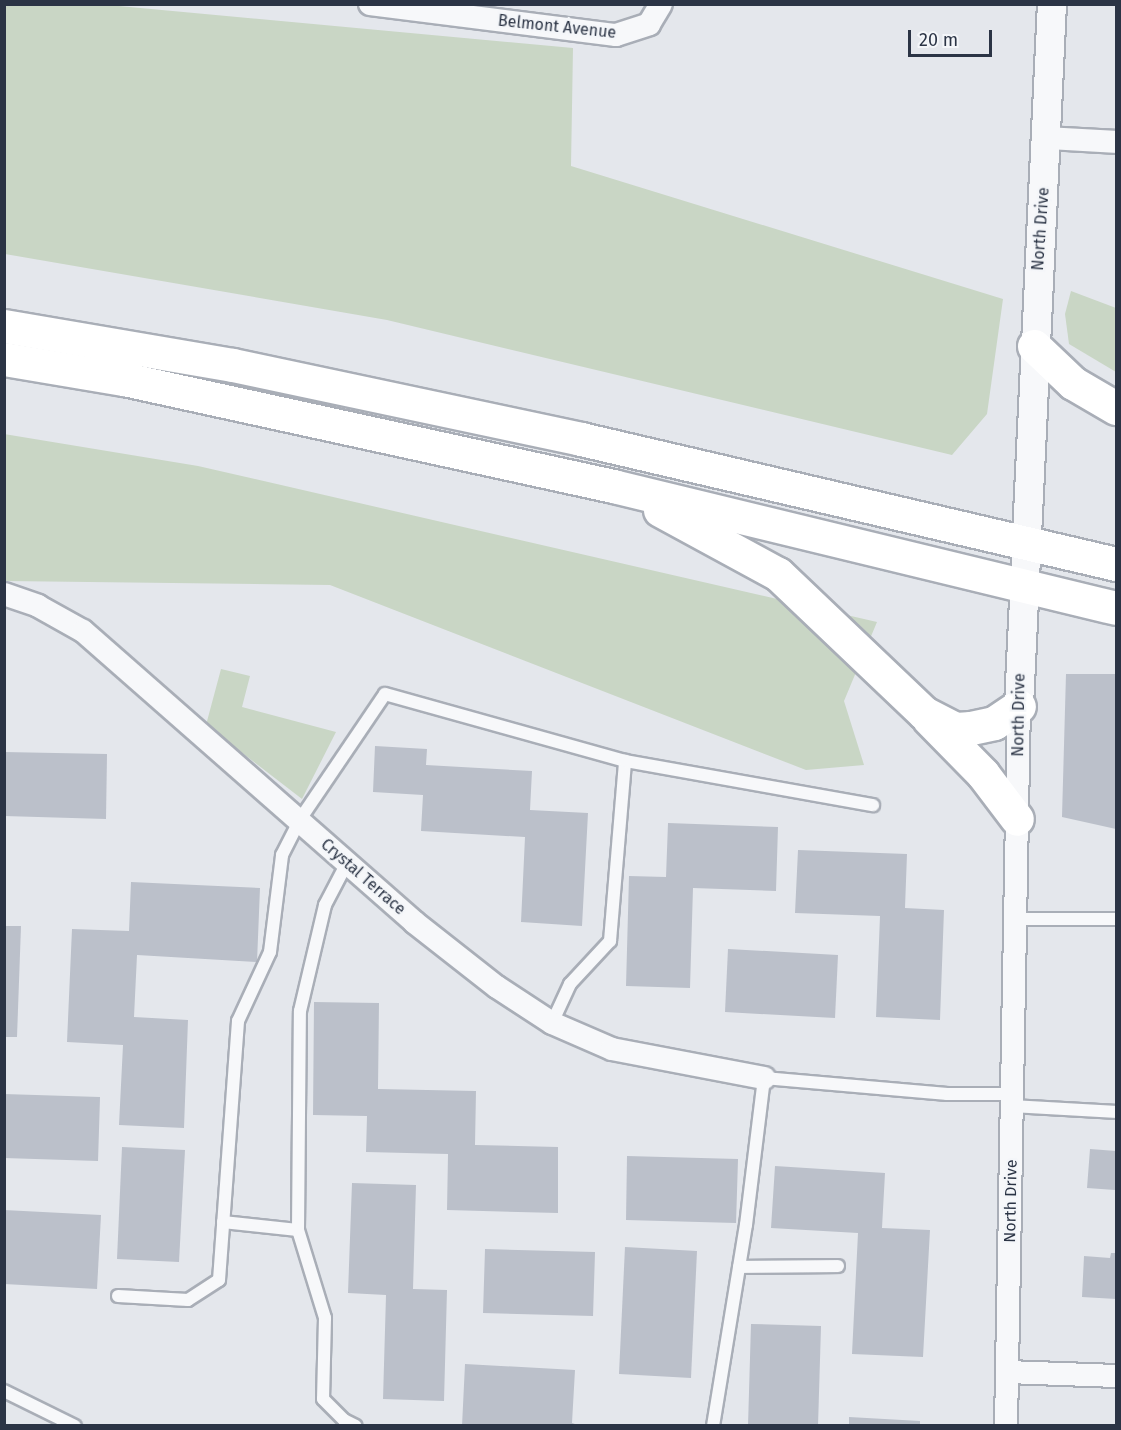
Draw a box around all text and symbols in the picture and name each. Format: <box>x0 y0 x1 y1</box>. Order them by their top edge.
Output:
street label: Belmont Avenue <box>497 11 617 43</box>
scale bar <box>911 18 995 56</box>
text: 20 m <box>919 29 958 51</box>
street label: North Drive <box>1029 187 1053 271</box>
street label: North Drive <box>1009 673 1029 757</box>
street label: Crystal Terrace <box>317 835 409 919</box>
street label: North Drive <box>1001 1159 1021 1243</box>

